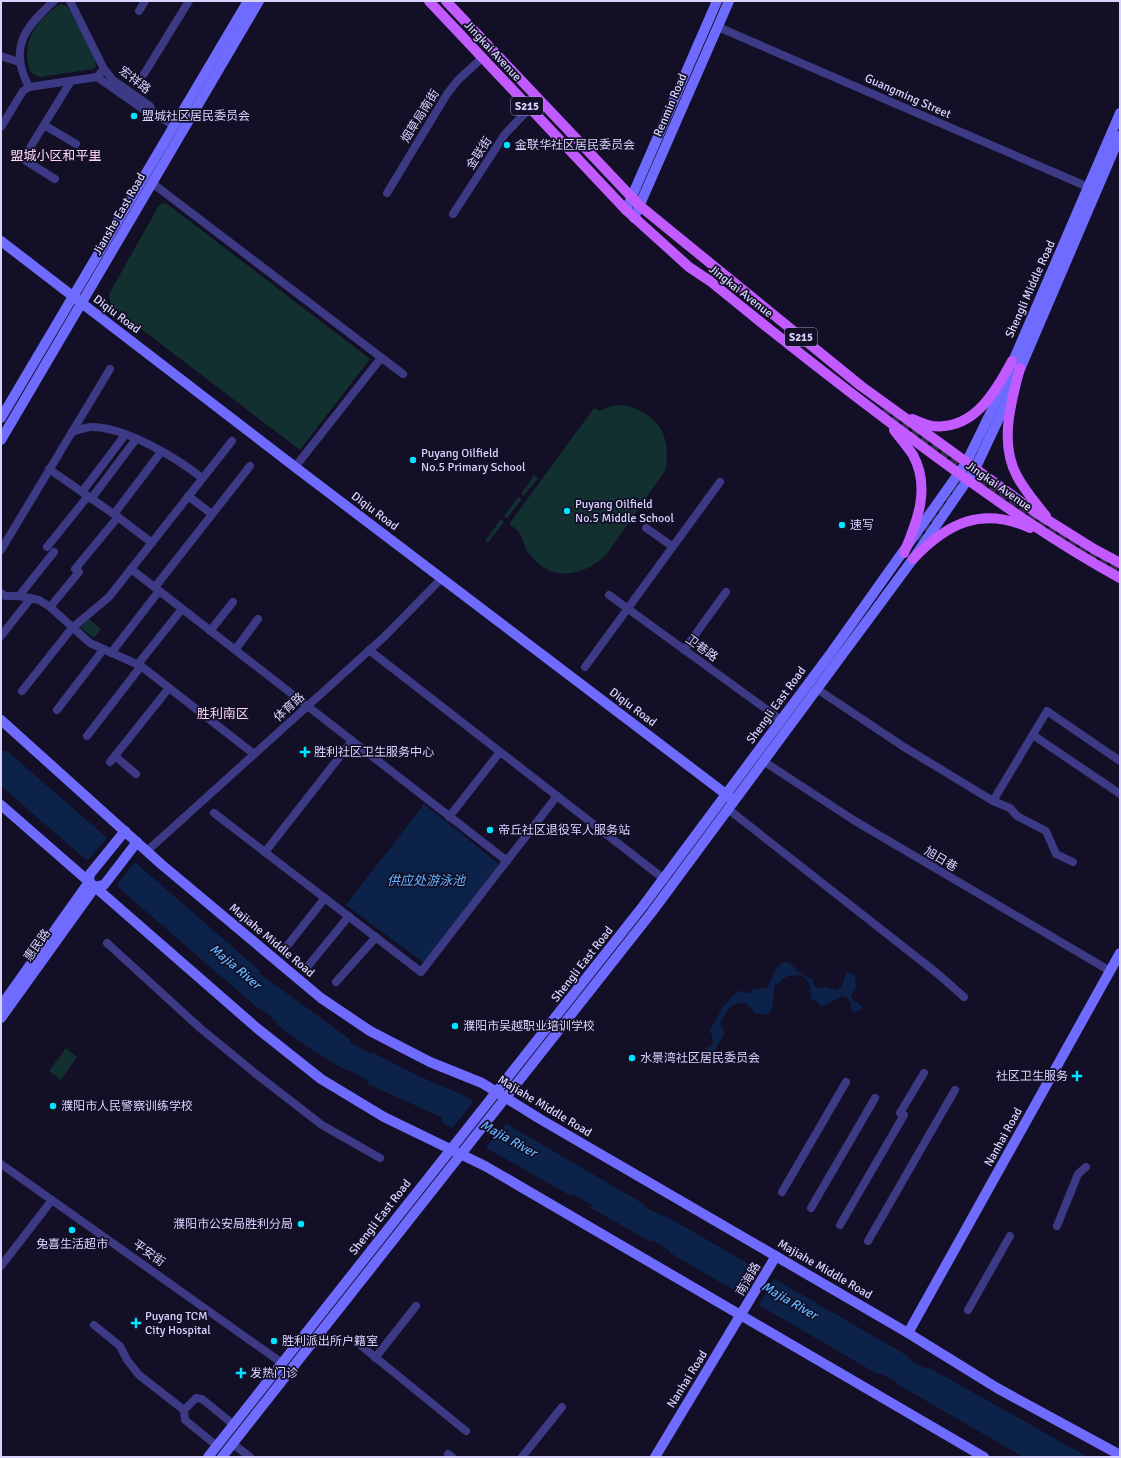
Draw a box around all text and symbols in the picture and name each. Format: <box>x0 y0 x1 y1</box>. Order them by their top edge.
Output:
street label: Jingkai Avenue <box>461 18 524 85</box>
street label: 宏祥路 <box>116 63 153 97</box>
street label: Renmin Road <box>650 71 691 139</box>
street label: Guangming Street <box>862 71 953 122</box>
street label: 烟草局南街 <box>398 87 443 146</box>
road number: S215 <box>511 97 543 115</box>
place label: 盟城社区居民委员会 <box>142 109 250 124</box>
marker: 盟城社区居民委员会 <box>129 111 139 121</box>
street label: 金联街 <box>463 134 496 172</box>
place label: 金联华社区居民委员会 <box>515 138 635 153</box>
marker: 金联华社区居民委员会 <box>502 140 512 150</box>
district label: 盟城小区和平里 <box>10 148 102 164</box>
street label: Jianshe East Road <box>90 171 149 258</box>
street label: Shengli Middle Road <box>1002 238 1059 340</box>
street label: Jingkai Avenue <box>706 262 776 321</box>
street label: Diqiu Road <box>90 292 143 337</box>
road number: S215 <box>785 328 817 346</box>
place label: Puyang Oilfield No.5 Primary School <box>421 446 526 475</box>
marker: Puyang Oilfield No.5 Primary School <box>408 455 418 465</box>
street label: Jingkai Avenue <box>963 458 1035 515</box>
street label: Diqiu Road <box>348 489 401 534</box>
place label: Puyang Oilfield No.5 Middle School <box>575 497 675 526</box>
marker: Puyang Oilfield No.5 Middle School <box>562 506 572 516</box>
place label: 速写 <box>850 518 874 533</box>
marker: 速写 <box>837 520 847 530</box>
street label: 卫巷路 <box>683 632 721 665</box>
street label: Shengli East Road <box>743 664 810 747</box>
street label: Diqiu Road <box>606 685 659 730</box>
street label: 体育路 <box>271 690 308 725</box>
district label: 胜利南区 <box>197 706 249 722</box>
place label: 胜利社区卫生服务中心 <box>314 745 434 760</box>
marker: 胜利社区卫生服务中心 <box>299 746 311 758</box>
place label: 帝丘社区退役军人服务站 <box>498 823 630 838</box>
marker: 帝丘社区退役军人服务站 <box>485 825 495 835</box>
street label: 旭日巷 <box>921 844 960 875</box>
water label: 供应处游泳池 <box>387 873 467 889</box>
street label: Majiahe Middle Road <box>226 900 318 981</box>
street label: Shengli East Road <box>548 923 617 1005</box>
street label: 惠民路 <box>21 926 54 964</box>
water label: Majia River <box>206 941 266 994</box>
place label: 濮阳市吴越职业培训学校 <box>463 1019 595 1034</box>
marker: 濮阳市吴越职业培训学校 <box>450 1021 460 1031</box>
place label: 水景湾社区居民委员会 <box>640 1051 760 1066</box>
marker: 水景湾社区居民委员会 <box>627 1053 637 1063</box>
place label: 社区卫生服务 <box>996 1069 1068 1084</box>
marker: 社区卫生服务 <box>1071 1070 1083 1082</box>
street label: Majiahe Middle Road <box>495 1072 594 1140</box>
place label: 濮阳市人民警察训练学校 <box>61 1099 193 1114</box>
marker: 濮阳市人民警察训练学校 <box>48 1101 58 1111</box>
street label: Nanhai Road <box>981 1105 1026 1169</box>
water label: Majia River <box>478 1117 541 1162</box>
street label: Shengli East Road <box>346 1176 415 1258</box>
place label: 濮阳市公安局胜利分局 <box>173 1217 293 1232</box>
marker: 濮阳市公安局胜利分局 <box>296 1219 306 1229</box>
marker: 兔喜生活超市 <box>67 1225 77 1235</box>
street label: Majiahe Middle Road <box>775 1236 875 1303</box>
place label: 兔喜生活超市 <box>36 1237 108 1252</box>
street label: 平安街 <box>130 1237 168 1270</box>
street label: 南海路 <box>733 1260 764 1299</box>
water label: Majia River <box>759 1278 822 1324</box>
place label: Puyang TCM City Hospital <box>145 1309 211 1338</box>
marker: Puyang TCM City Hospital <box>130 1317 142 1329</box>
place label: 胜利派出所户籍室 <box>282 1334 378 1349</box>
marker: 胜利派出所户籍室 <box>269 1336 279 1346</box>
street label: Nanhai Road <box>664 1348 711 1411</box>
place label: 发热门诊 <box>250 1366 298 1381</box>
marker: 发热门诊 <box>235 1367 247 1379</box>

